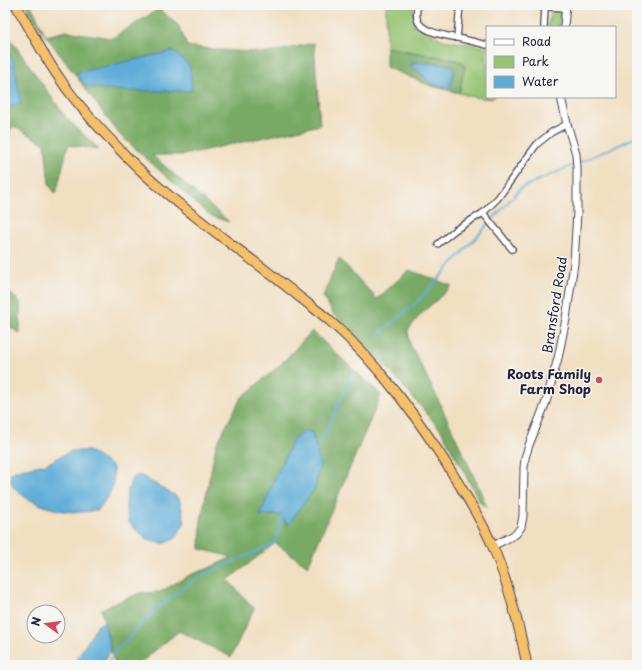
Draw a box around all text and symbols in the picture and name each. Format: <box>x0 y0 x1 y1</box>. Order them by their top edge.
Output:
legend <box>486 26 616 98</box>
text: Road <box>522 32 551 50</box>
text: Park <box>522 52 549 70</box>
text: Water <box>522 72 559 90</box>
street label: Bransford Road <box>537 255 571 355</box>
place label: Roots Family Farm Shop <box>507 364 591 398</box>
marker: Roots Family Farm Shop <box>594 375 604 385</box>
north arrow <box>26 604 66 644</box>
text: N <box>27 615 45 628</box>

